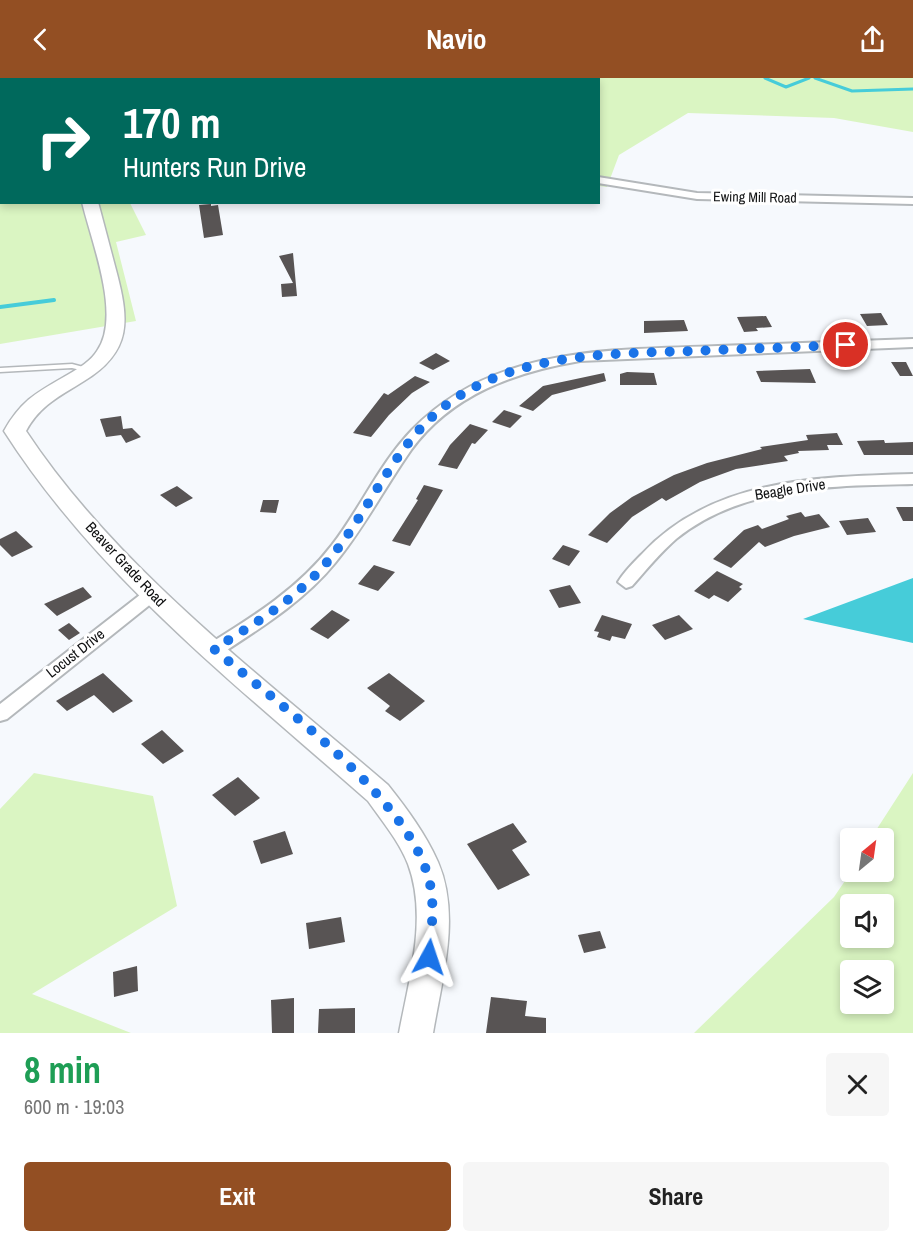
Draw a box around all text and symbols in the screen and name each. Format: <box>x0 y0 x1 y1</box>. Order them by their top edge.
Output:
text: Navio <box>426 21 487 57</box>
icon: back <box>24 23 57 56</box>
icon: share <box>856 23 889 56</box>
text: 170 m <box>123 95 221 151</box>
icon: right <box>24 102 102 180</box>
text: Hunters Run Drive <box>123 149 306 185</box>
street label: Ewing Mill Road <box>713 187 797 207</box>
pin <box>820 319 871 370</box>
icon: arrive <box>829 328 862 361</box>
street label: Beagle Drive <box>753 473 827 505</box>
street label: Beaver Grade Road <box>81 517 171 611</box>
street label: Locust Drive <box>41 623 109 683</box>
north arrow <box>840 828 894 882</box>
map controls <box>840 828 894 1014</box>
button: sound <box>840 894 894 948</box>
position arrow <box>397 925 461 989</box>
button: layers <box>840 960 894 1014</box>
text: 8 min <box>24 1046 101 1094</box>
button: close <box>826 1053 889 1116</box>
text: 600 m · 19:03 <box>24 1093 124 1120</box>
button: Exit <box>24 1162 451 1231</box>
button: Share <box>463 1162 889 1231</box>

